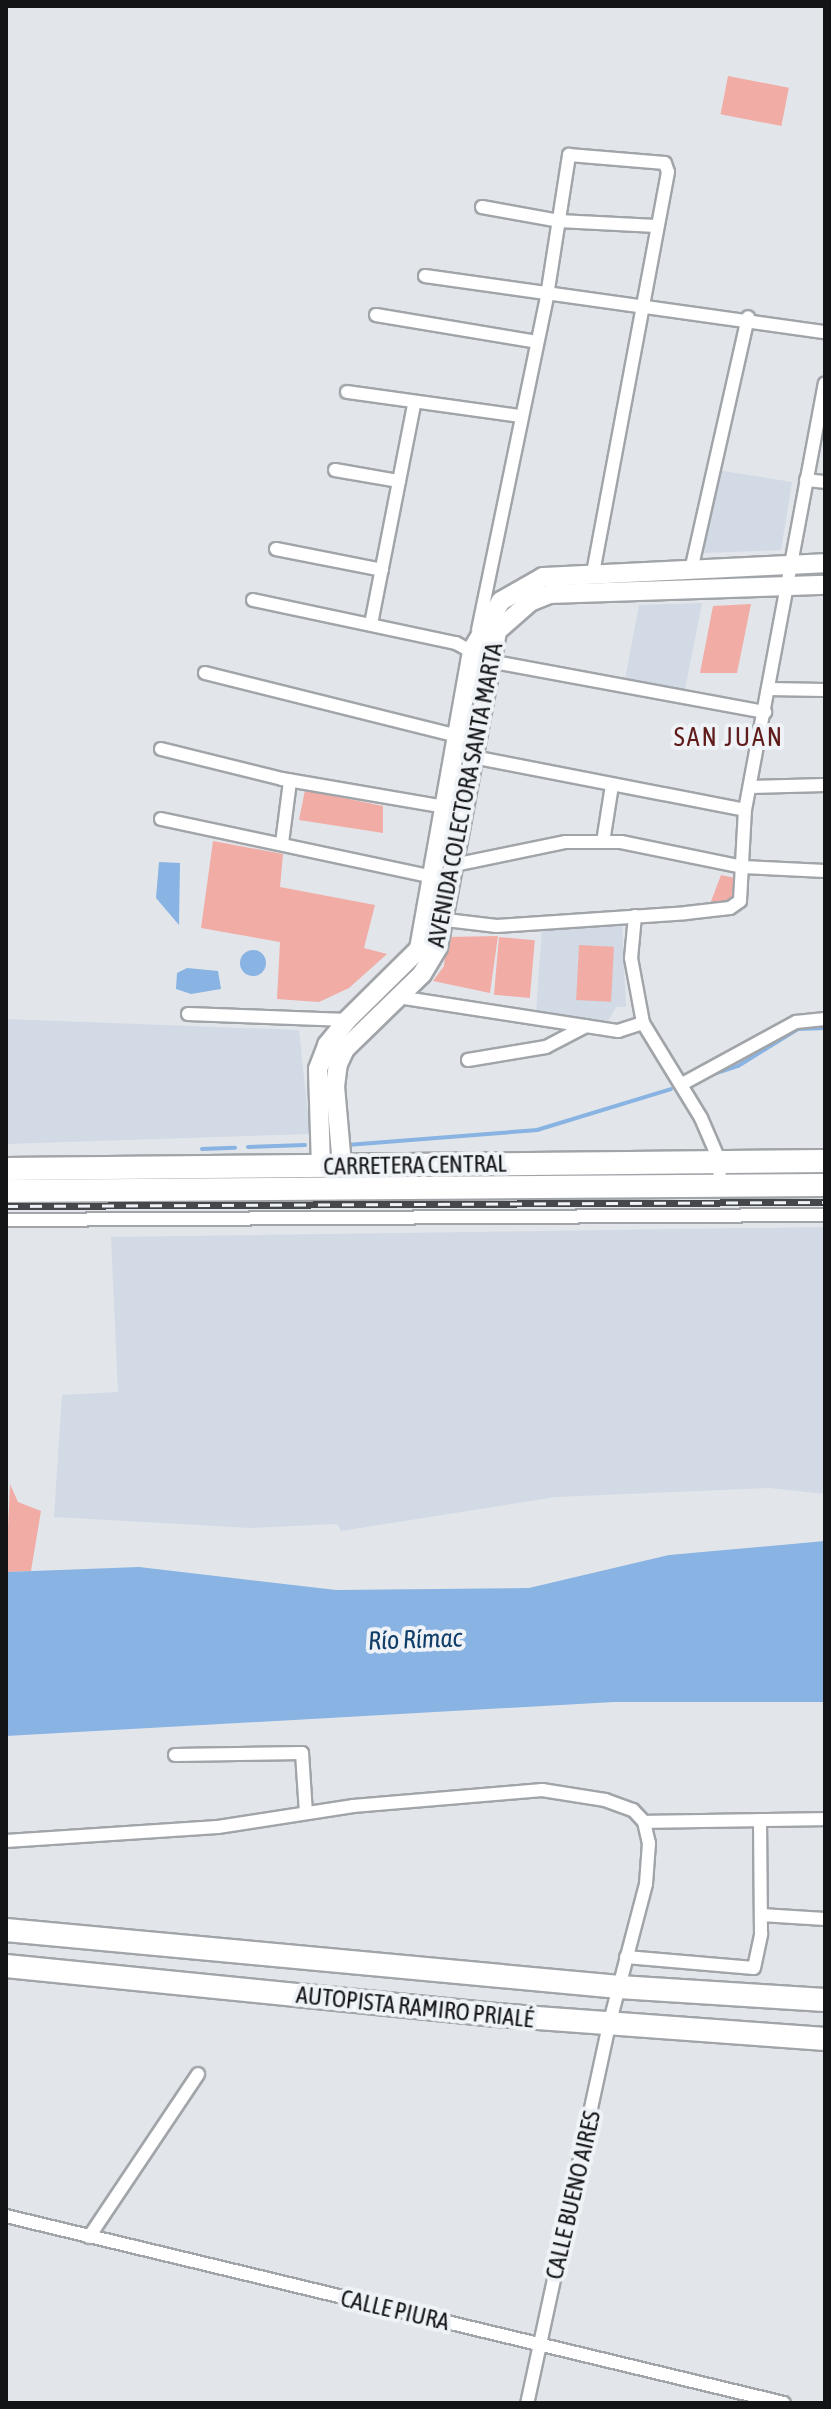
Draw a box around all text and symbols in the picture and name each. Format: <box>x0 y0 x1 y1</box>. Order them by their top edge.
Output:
street label: AVENIDA COLECTORA SANTA MARTA <box>421 640 509 950</box>
district label: SAN JUAN <box>674 722 784 754</box>
street label: CARRETERA CENTRAL <box>323 1149 507 1181</box>
water label: Río Rímac <box>367 1623 463 1657</box>
street label: AUTOPISTA RAMIRO PRIALÉ <box>295 1980 535 2034</box>
street label: CALLE BUENO AIRES <box>540 2108 606 2282</box>
street label: CALLE PIURA <box>338 2284 452 2336</box>

